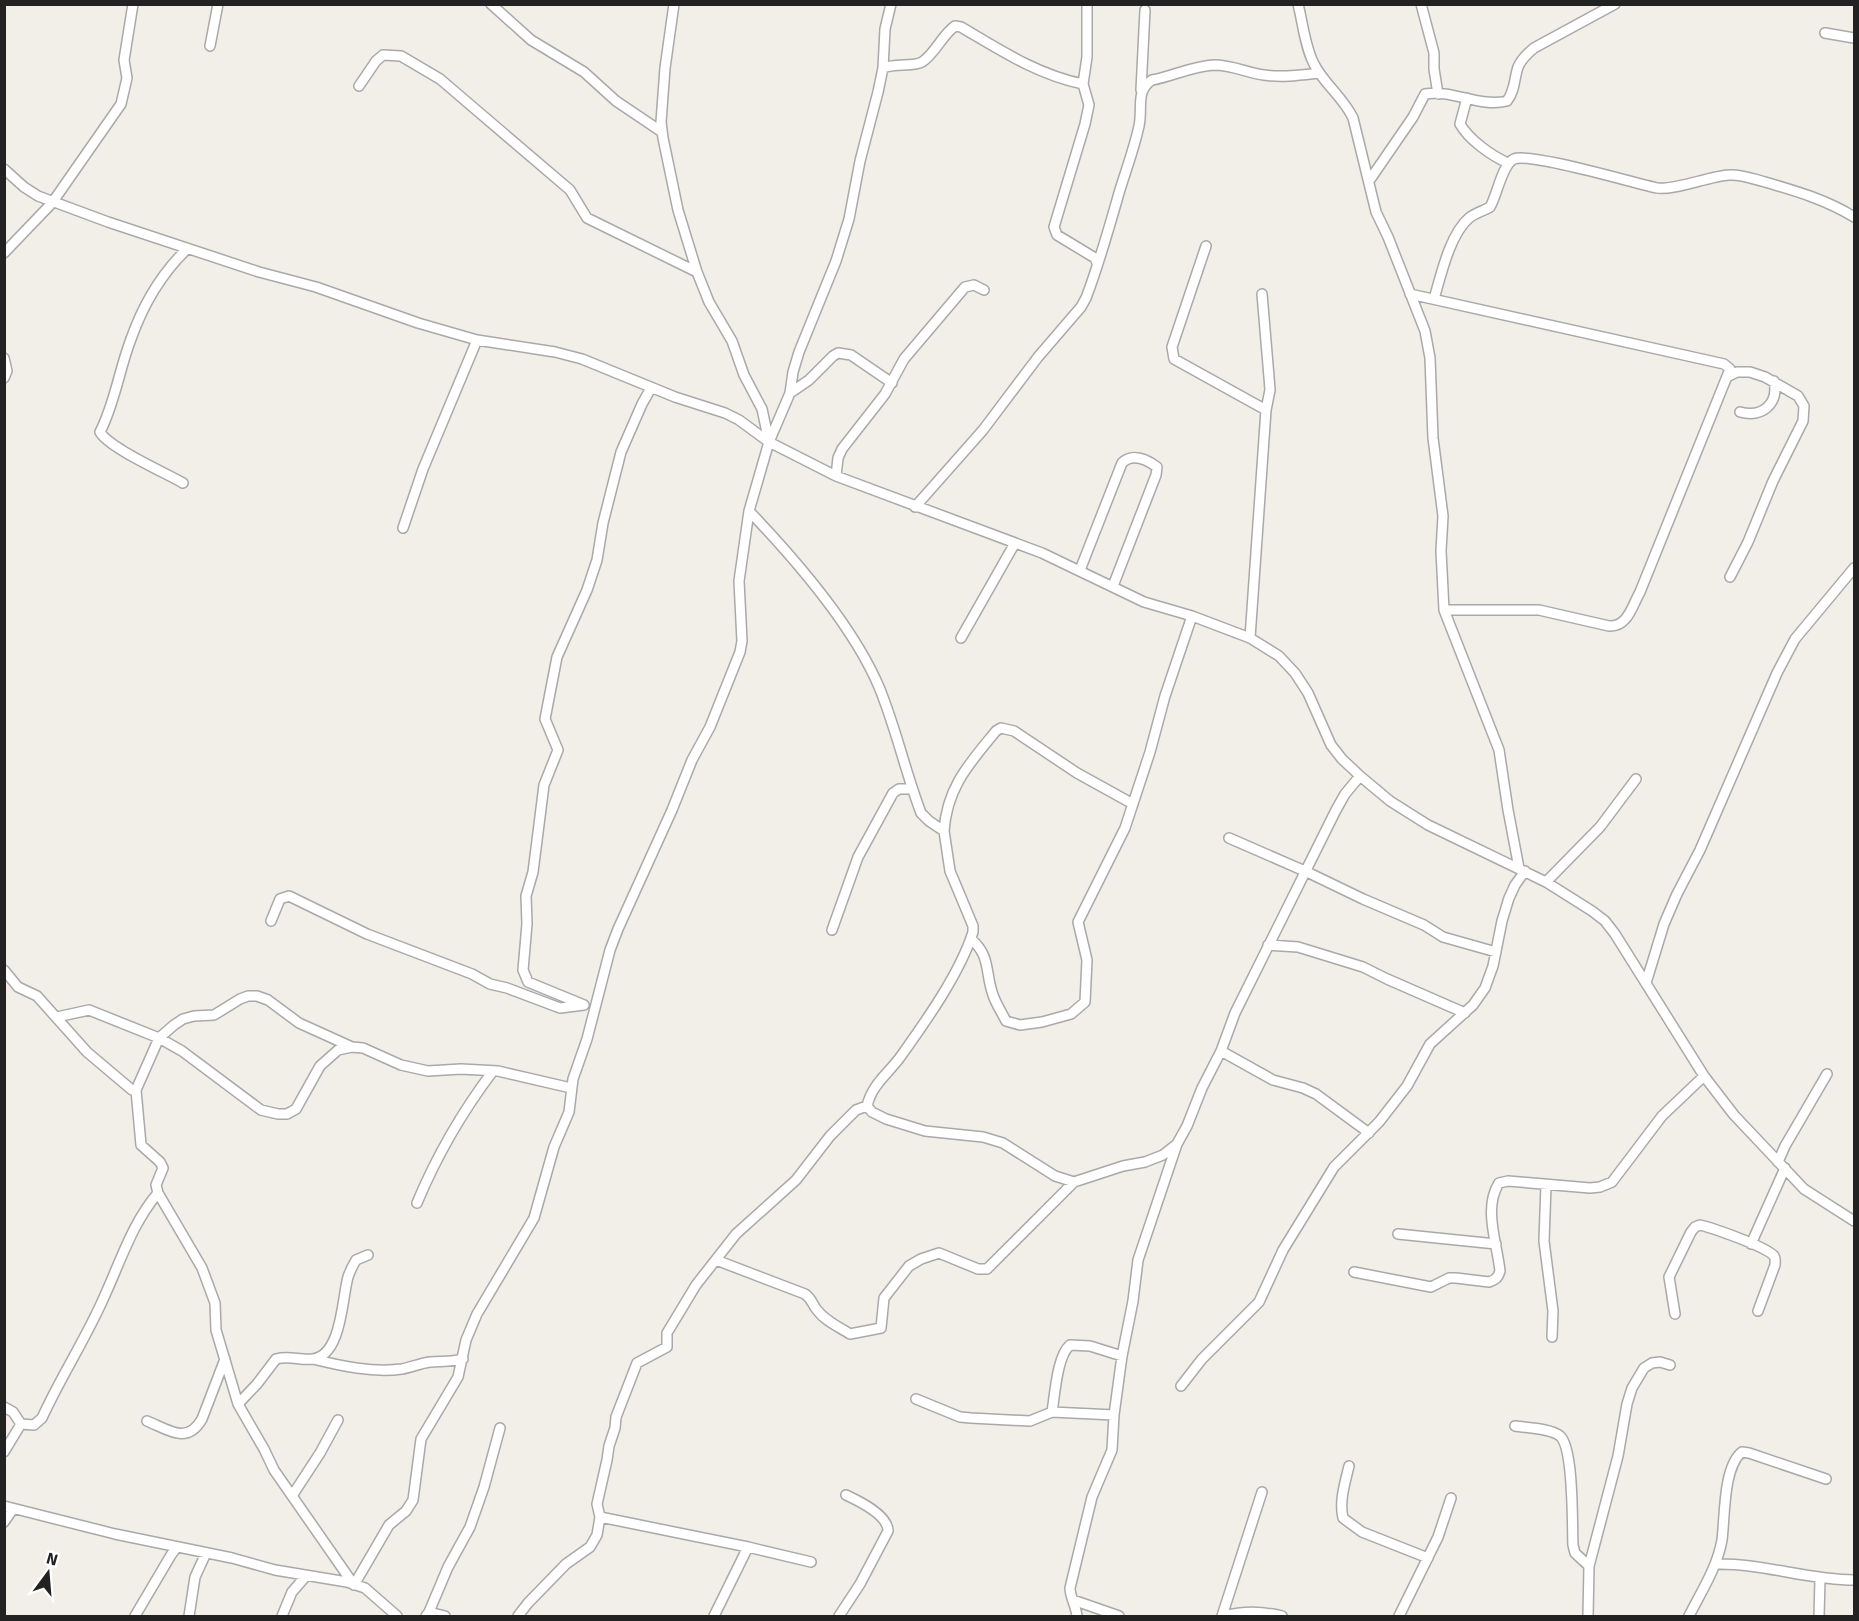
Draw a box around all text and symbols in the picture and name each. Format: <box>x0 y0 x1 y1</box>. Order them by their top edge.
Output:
north arrow <box>18 1543 78 1603</box>
text: N <box>44 1548 60 1571</box>

